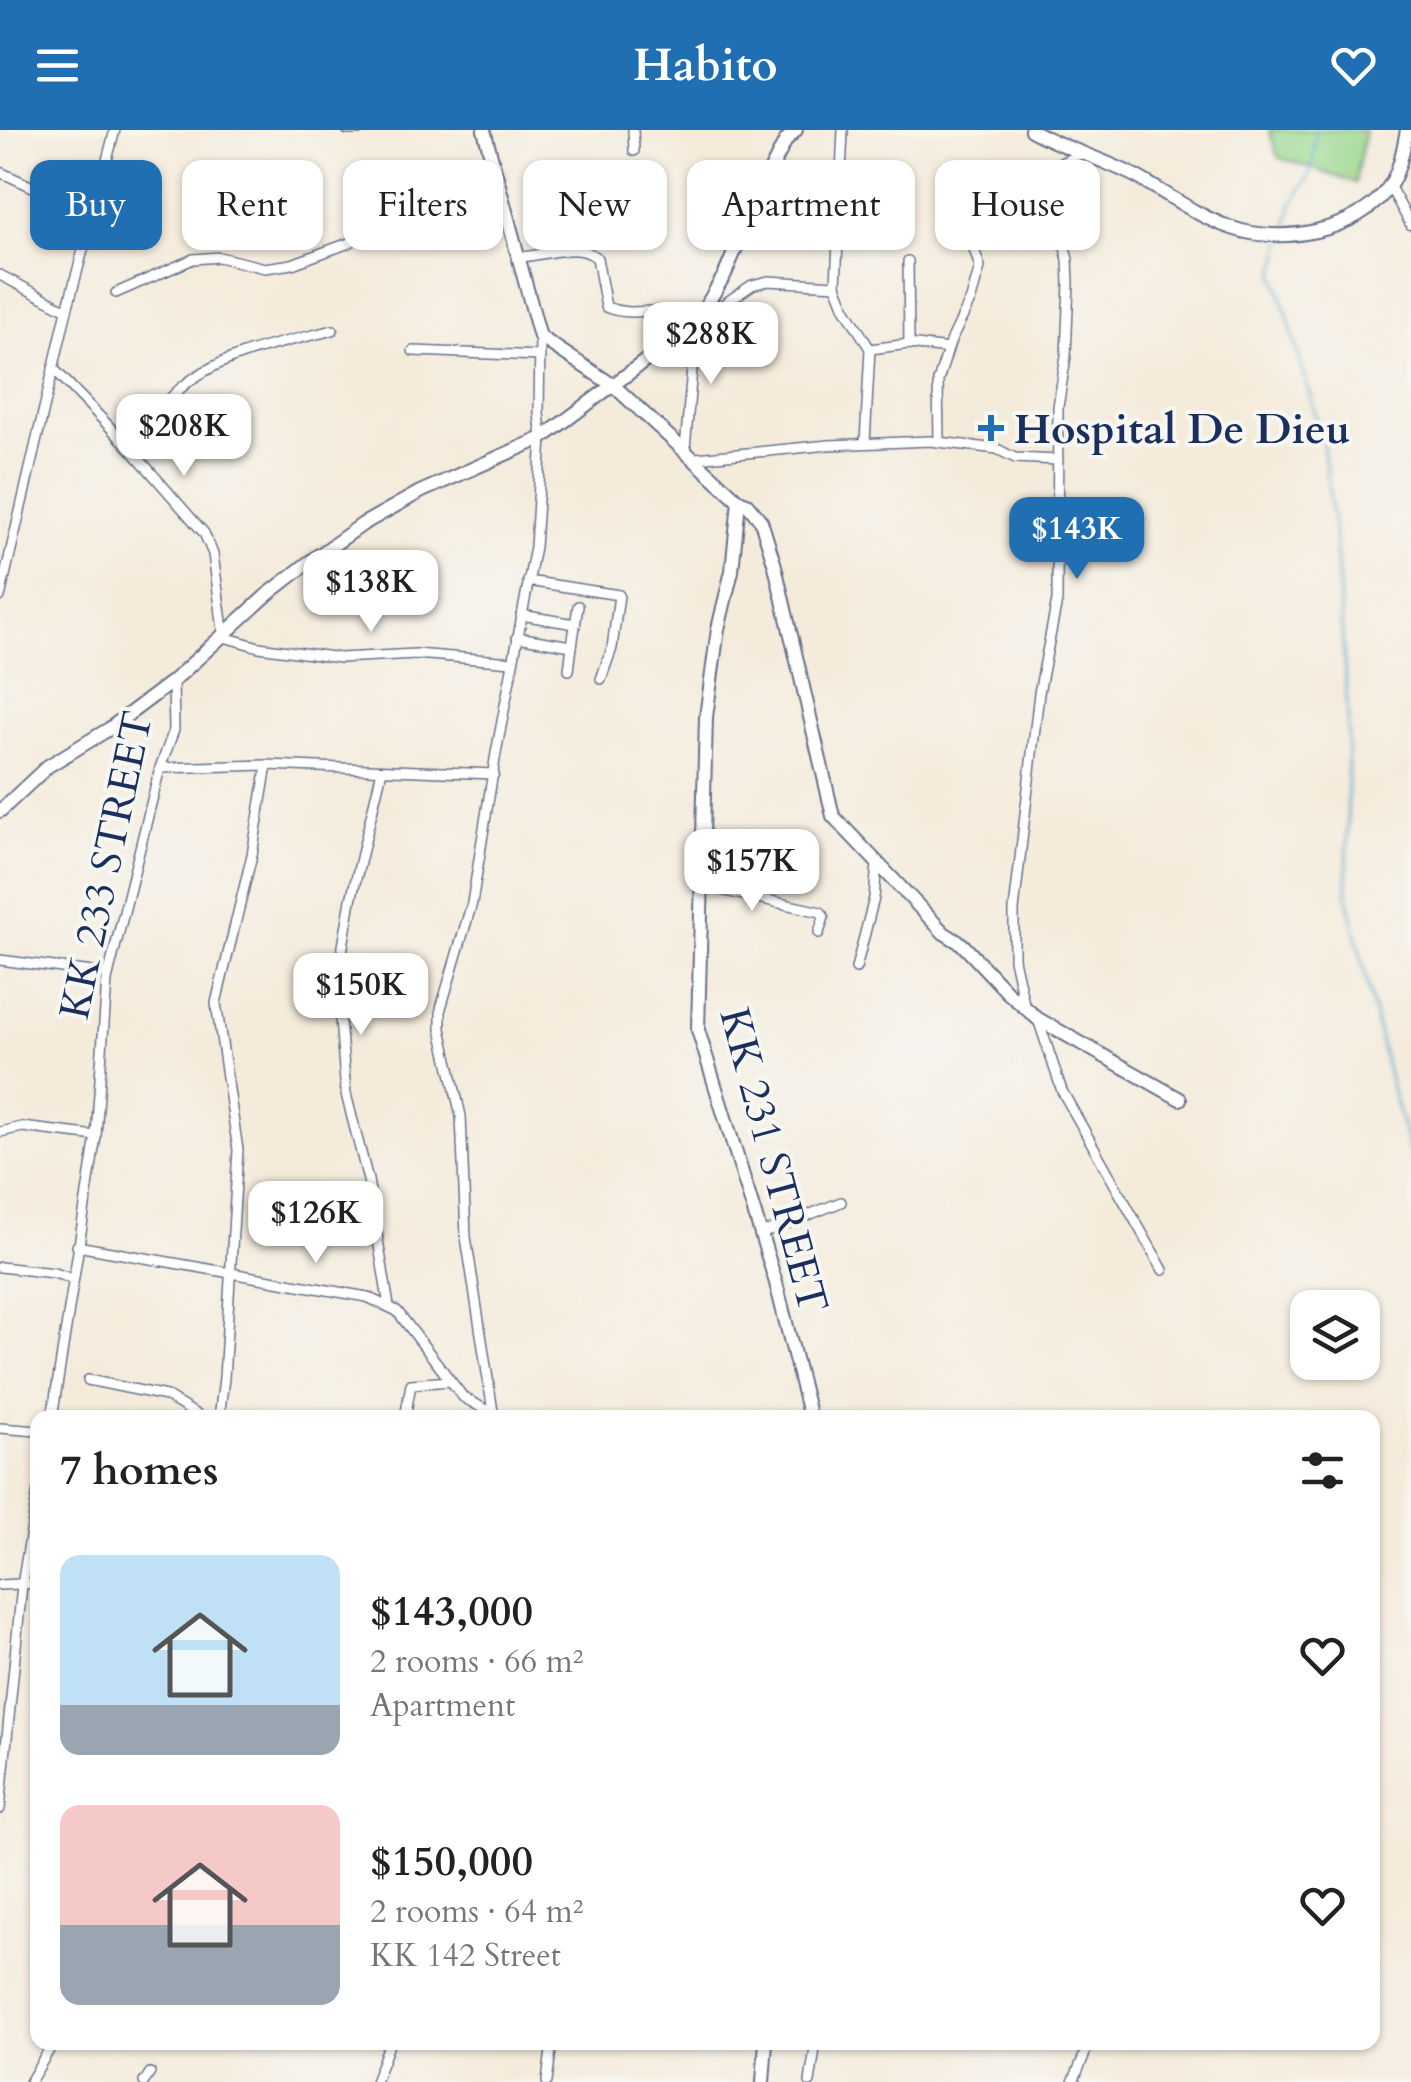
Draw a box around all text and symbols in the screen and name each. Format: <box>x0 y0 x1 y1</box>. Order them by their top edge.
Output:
text: Habito <box>633 35 778 96</box>
icon: menu <box>30 38 85 93</box>
icon: heart <box>1326 38 1381 93</box>
chip: Buy <box>30 160 162 250</box>
chip: Rent <box>182 160 323 250</box>
chip: Filters <box>343 160 503 250</box>
chip: New <box>523 160 667 250</box>
chip: Apartment <box>687 160 915 250</box>
chip: House <box>935 160 1100 250</box>
pin: $288K <box>641 302 781 387</box>
text: $288K <box>665 312 757 356</box>
pin: $208K <box>114 394 254 479</box>
place label: Hospital De Dieu <box>1014 401 1350 458</box>
text: $208K <box>138 404 230 448</box>
marker: Hospital De Dieu <box>978 415 1004 441</box>
pin: $143K <box>1007 497 1147 582</box>
text: $143K <box>1031 507 1123 551</box>
pin: $138K <box>301 550 441 635</box>
text: $138K <box>325 560 417 604</box>
street label: KK 233 STREET <box>46 706 167 1024</box>
pin: $157K <box>682 829 822 914</box>
text: $157K <box>706 839 798 883</box>
pin: $150K <box>291 953 431 1038</box>
text: $150K <box>315 963 407 1007</box>
street label: KK 231 STREET <box>705 1002 842 1319</box>
pin: $126K <box>246 1181 386 1266</box>
text: $126K <box>270 1191 362 1235</box>
map controls <box>1290 1290 1380 1380</box>
button: layers <box>1290 1290 1380 1380</box>
text: 7 homes <box>60 1442 218 1499</box>
icon: filters <box>1295 1443 1350 1498</box>
text: $143,000 <box>370 1583 533 1640</box>
icon: home <box>140 1595 260 1715</box>
icon: heart <box>1295 1628 1350 1683</box>
text: 2 rooms · 66 m² <box>370 1640 583 1684</box>
text: Apartment <box>370 1684 515 1728</box>
text: $150,000 <box>370 1833 533 1890</box>
icon: home <box>140 1845 260 1965</box>
icon: heart <box>1295 1878 1350 1933</box>
text: 2 rooms · 64 m² <box>370 1890 583 1934</box>
text: KK 142 Street <box>370 1934 561 1978</box>

